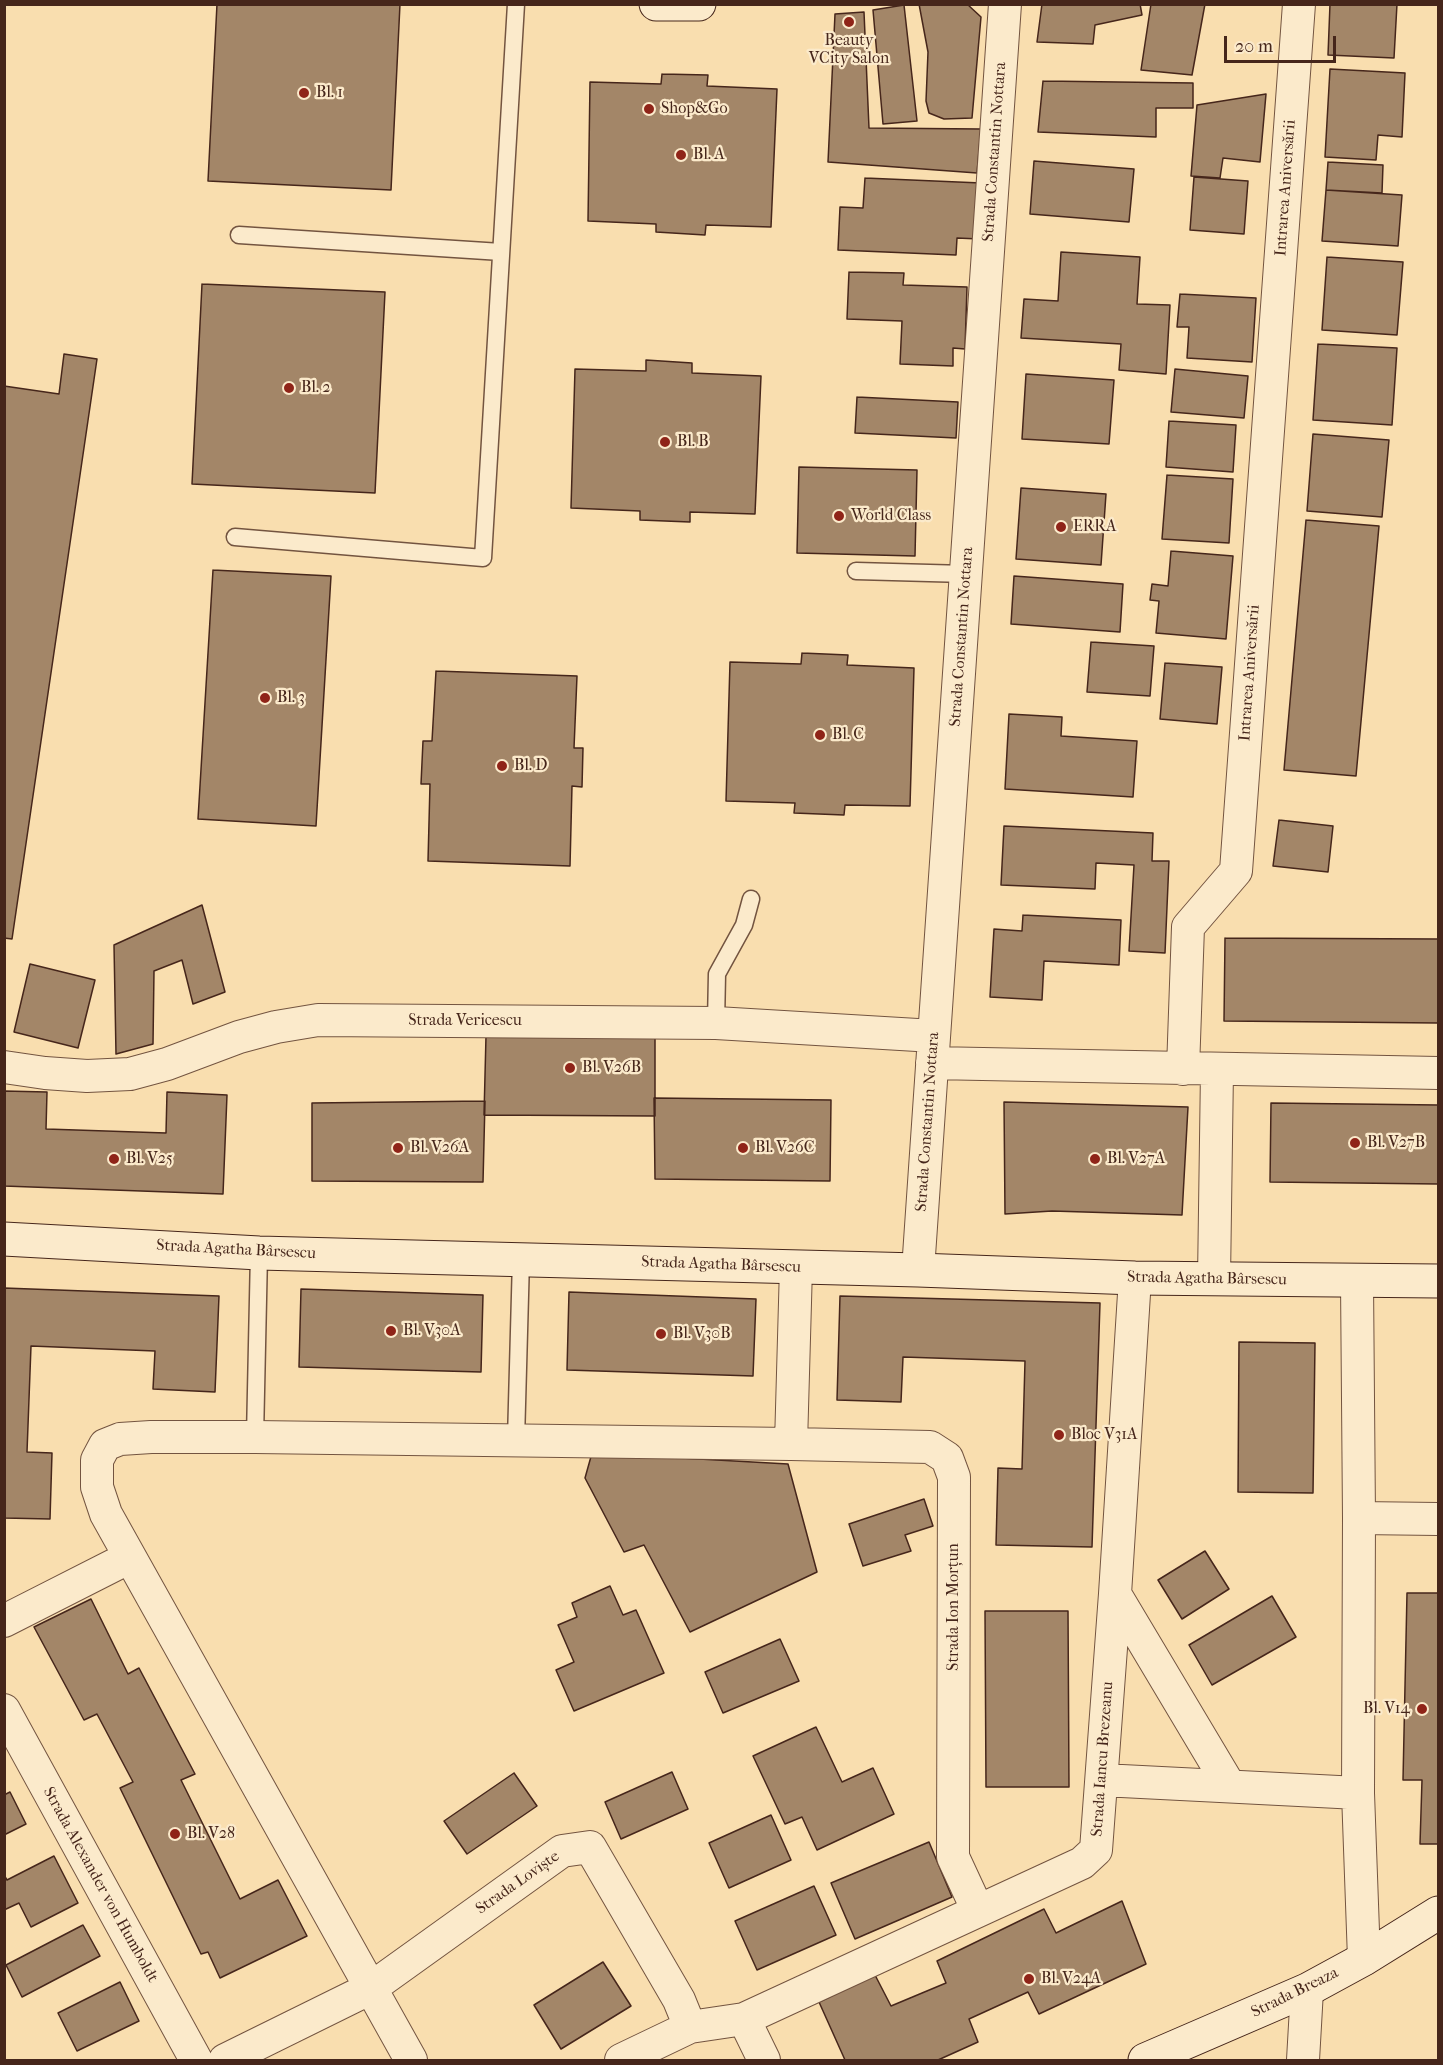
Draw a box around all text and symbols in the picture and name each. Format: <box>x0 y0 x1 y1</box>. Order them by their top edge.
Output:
marker: Beauty VCity Salon <box>842 15 856 29</box>
scale bar <box>1227 24 1340 62</box>
place label: Beauty VCity Salon <box>809 31 889 69</box>
text: 20 m <box>1235 36 1273 57</box>
street label: Strada Constantin Nottara <box>979 62 1011 242</box>
place label: Bl. 1 <box>316 83 343 103</box>
marker: Bl. 1 <box>297 86 311 100</box>
place label: Shop&Go <box>661 99 728 119</box>
marker: Shop&Go <box>642 102 656 116</box>
street label: Intrarea Aniversării <box>1272 119 1300 257</box>
place label: Bl. A <box>693 145 725 165</box>
marker: Bl. A <box>674 148 688 162</box>
place label: Bl. 2 <box>301 378 331 398</box>
marker: Bl. 2 <box>282 381 296 395</box>
place label: Bl. B <box>677 432 709 452</box>
marker: Bl. B <box>658 435 672 449</box>
place label: World Class <box>851 506 931 526</box>
marker: World Class <box>832 509 846 523</box>
place label: ERRA <box>1073 517 1116 537</box>
marker: ERRA <box>1054 520 1068 534</box>
street label: Strada Constantin Nottara <box>946 547 978 727</box>
street label: Intrarea Aniversării <box>1236 604 1264 742</box>
place label: Bl. 3 <box>277 688 305 708</box>
marker: Bl. 3 <box>258 691 272 705</box>
place label: Bl. C <box>832 725 864 745</box>
marker: Bl. C <box>813 728 827 742</box>
place label: Bl. D <box>514 756 548 776</box>
marker: Bl. D <box>495 759 509 773</box>
street label: Strada Vericescu <box>408 1011 522 1031</box>
street label: Strada Constantin Nottara <box>912 1032 944 1212</box>
place label: Bl. V26B <box>582 1058 641 1078</box>
marker: Bl. V26B <box>563 1061 577 1075</box>
place label: Bl. V27B <box>1367 1133 1425 1153</box>
marker: Bl. V27B <box>1348 1136 1362 1150</box>
place label: Bl. V26A <box>410 1138 469 1158</box>
place label: Bl. V26C <box>755 1138 814 1158</box>
marker: Bl. V26A <box>391 1141 405 1155</box>
marker: Bl. V26C <box>736 1141 750 1155</box>
place label: Bl. V25 <box>126 1149 173 1169</box>
place label: Bl. V27A <box>1107 1149 1165 1169</box>
marker: Bl. V25 <box>107 1152 121 1166</box>
marker: Bl. V27A <box>1088 1152 1102 1166</box>
street label: Strada Agatha Bârsescu <box>156 1236 316 1264</box>
street label: Strada Agatha Bârsescu <box>641 1253 801 1277</box>
street label: Strada Agatha Bârsescu <box>1127 1268 1287 1290</box>
place label: Bl. V30A <box>403 1321 461 1341</box>
marker: Bl. V30A <box>384 1324 398 1338</box>
place label: Bl. V30B <box>673 1324 731 1344</box>
marker: Bl. V30B <box>654 1327 668 1341</box>
place label: Bloc V31A <box>1071 1425 1137 1445</box>
marker: Bloc V31A <box>1052 1428 1066 1442</box>
street label: Strada Ion Morțun <box>944 1543 964 1671</box>
street label: Strada Iancu Brezeanu <box>1088 1681 1118 1837</box>
place label: Bl. V14 <box>1363 1699 1410 1719</box>
marker: Bl. V14 <box>1415 1702 1429 1716</box>
street label: Strada Alexander von Humboldt <box>38 1784 162 1986</box>
place label: Bl. V28 <box>187 1824 235 1844</box>
marker: Bl. V28 <box>168 1827 182 1841</box>
street label: Strada Loviște <box>473 1847 563 1919</box>
street label: Strada Breaza <box>1248 1964 1342 2022</box>
place label: Bl. V24A <box>1041 1969 1101 1989</box>
marker: Bl. V24A <box>1022 1972 1036 1986</box>

